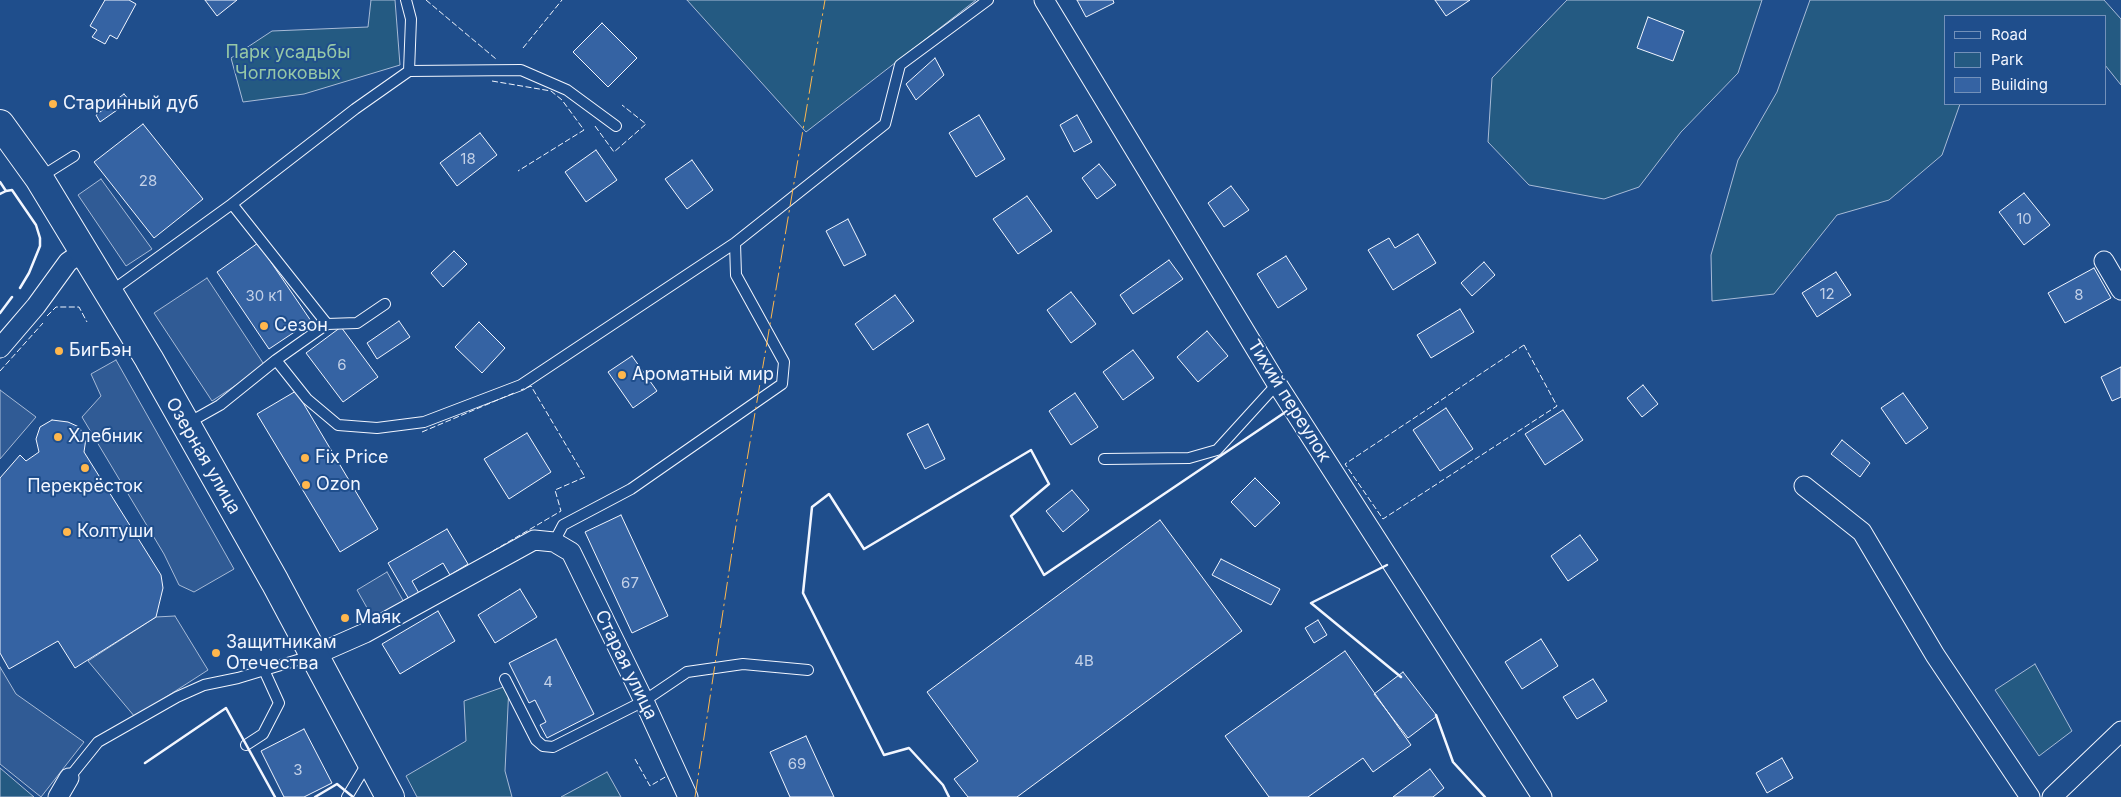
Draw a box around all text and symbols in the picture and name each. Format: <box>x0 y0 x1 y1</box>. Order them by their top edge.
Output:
legend <box>1944 15 2106 105</box>
text: Road <box>1991 25 2027 44</box>
park label: Парк усадьбы Чоглоковых <box>226 42 350 84</box>
text: Park <box>1991 50 2023 69</box>
text: Building <box>1991 75 2048 94</box>
place label: Старинный дуб <box>63 93 199 115</box>
marker: Старинный дуб <box>47 98 59 110</box>
house number: 18 <box>460 150 476 168</box>
house number: 28 <box>139 172 157 190</box>
house number: 10 <box>2016 210 2032 228</box>
house number: 12 <box>1819 285 1835 303</box>
house number: 8 <box>2074 286 2084 304</box>
house number: 30 к1 <box>245 287 283 305</box>
place label: Сезон <box>274 315 328 337</box>
marker: Сезон <box>258 320 270 332</box>
street label: Тихий переулок <box>1243 336 1335 466</box>
place label: БигБэн <box>69 340 132 362</box>
marker: БигБэн <box>53 345 65 357</box>
house number: 6 <box>337 356 347 374</box>
place label: Ароматный мир <box>632 364 774 386</box>
marker: Ароматный мир <box>616 369 628 381</box>
street label: Озерная улица <box>161 394 245 518</box>
place label: Хлебник <box>68 426 143 448</box>
marker: Хлебник <box>52 431 64 443</box>
place label: Fix Price <box>315 447 389 469</box>
marker: Fix Price <box>299 452 311 464</box>
marker: Перекрёсток <box>79 462 91 474</box>
place label: Ozon <box>316 474 361 496</box>
place label: Перекрёсток <box>27 476 143 498</box>
marker: Ozon <box>300 479 312 491</box>
place label: Колтуши <box>77 521 154 543</box>
marker: Колтуши <box>61 526 73 538</box>
house number: 67 <box>621 574 639 592</box>
place label: Маяк <box>355 607 401 629</box>
street label: Старая улица <box>590 607 662 723</box>
marker: Маяк <box>339 612 351 624</box>
place label: Защитникам Отечества <box>226 632 337 674</box>
marker: Защитникам Отечества <box>210 647 222 659</box>
house number: 4В <box>1074 652 1094 670</box>
house number: 4 <box>543 673 553 691</box>
house number: 69 <box>788 755 806 773</box>
house number: 3 <box>293 761 303 779</box>

